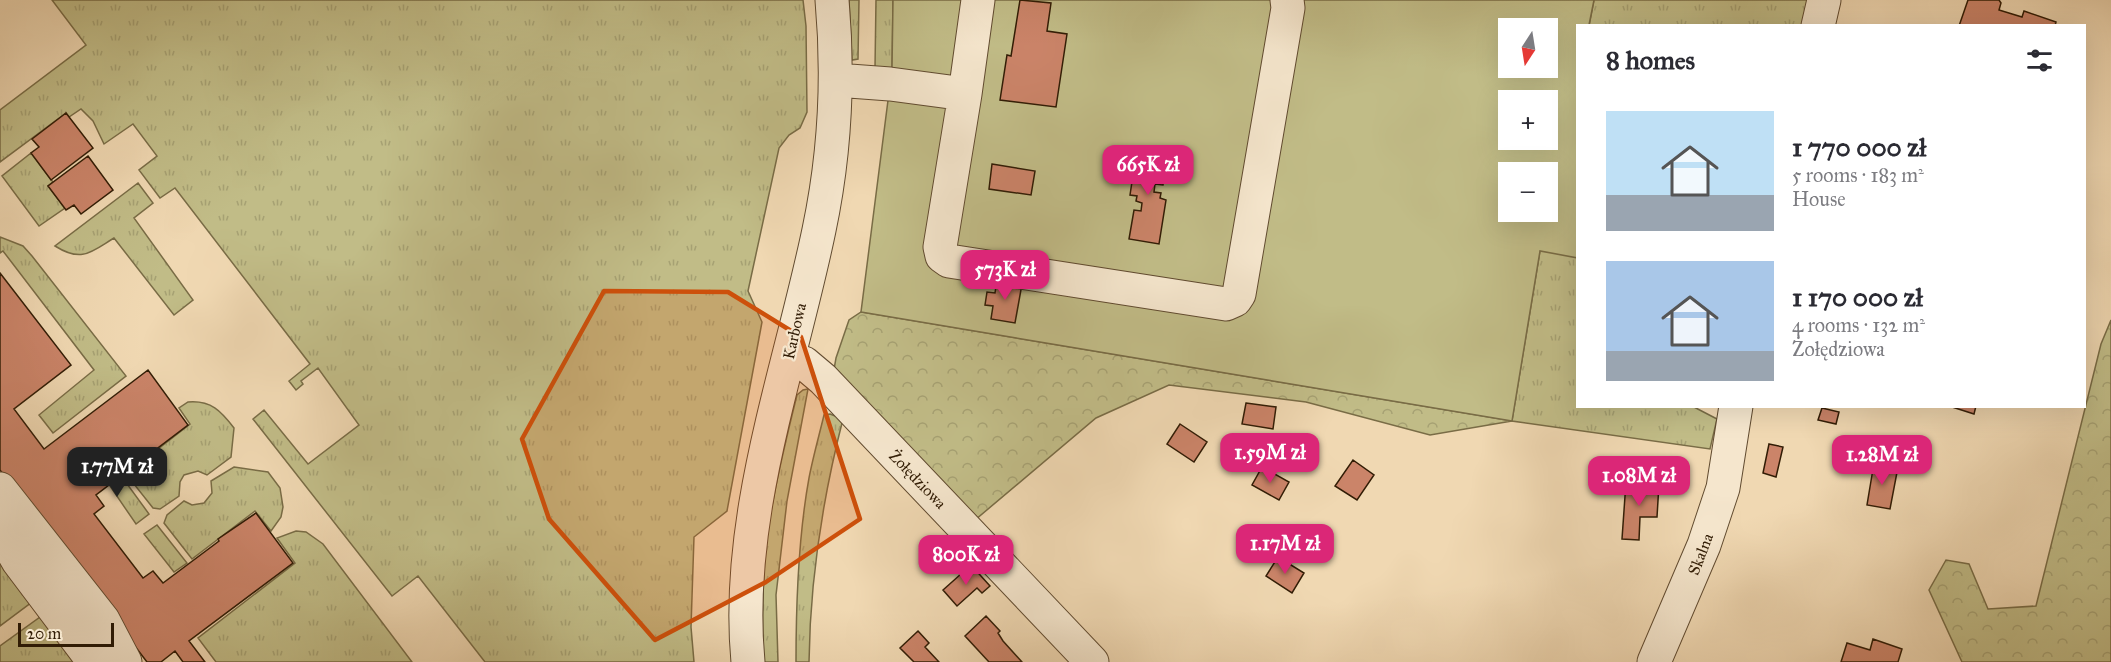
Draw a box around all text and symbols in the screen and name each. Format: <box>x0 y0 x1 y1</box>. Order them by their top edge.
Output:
north arrow <box>1498 18 1558 78</box>
map controls <box>1498 18 1558 222</box>
text: 8 homes <box>1606 44 1695 76</box>
icon: filters <box>2023 44 2056 77</box>
button: + <box>1498 90 1558 150</box>
text: 1 770 000 zł <box>1792 131 1926 163</box>
icon: home <box>1654 135 1726 207</box>
pin: 665K zł <box>1093 145 1203 196</box>
text: 665K zł <box>1117 152 1179 176</box>
button: − <box>1498 162 1558 222</box>
text: 5 rooms · 183 m² <box>1792 163 1924 187</box>
text: House <box>1792 187 1846 211</box>
pin: 573K zł <box>950 250 1060 301</box>
text: 573K zł <box>974 257 1036 281</box>
text: 1 170 000 zł <box>1792 281 1923 313</box>
icon: home <box>1654 285 1726 357</box>
street label: Karbowa <box>779 301 810 361</box>
text: 4 rooms · 132 m² <box>1792 313 1925 337</box>
text: Żołędziowa <box>1792 337 1885 361</box>
pin: 1.59M zł <box>1208 433 1332 484</box>
pin: 1.28M zł <box>1820 435 1944 486</box>
text: 1.59M zł <box>1234 440 1306 464</box>
text: 1.28M zł <box>1846 442 1918 466</box>
street label: Żołędziowa <box>885 445 951 513</box>
pin: 1.77M zł <box>55 447 179 498</box>
text: 1.77M zł <box>81 454 153 478</box>
pin: 1.08M zł <box>1577 456 1701 507</box>
text: 1.08M zł <box>1602 463 1676 487</box>
pin: 1.17M zł <box>1223 524 1347 575</box>
street label: Skalna <box>1684 530 1717 578</box>
text: 1.17M zł <box>1250 531 1320 555</box>
pin: 800K zł <box>911 535 1021 586</box>
text: 800K zł <box>932 542 1000 566</box>
scale bar <box>18 620 114 648</box>
text: 20 m <box>27 624 61 643</box>

